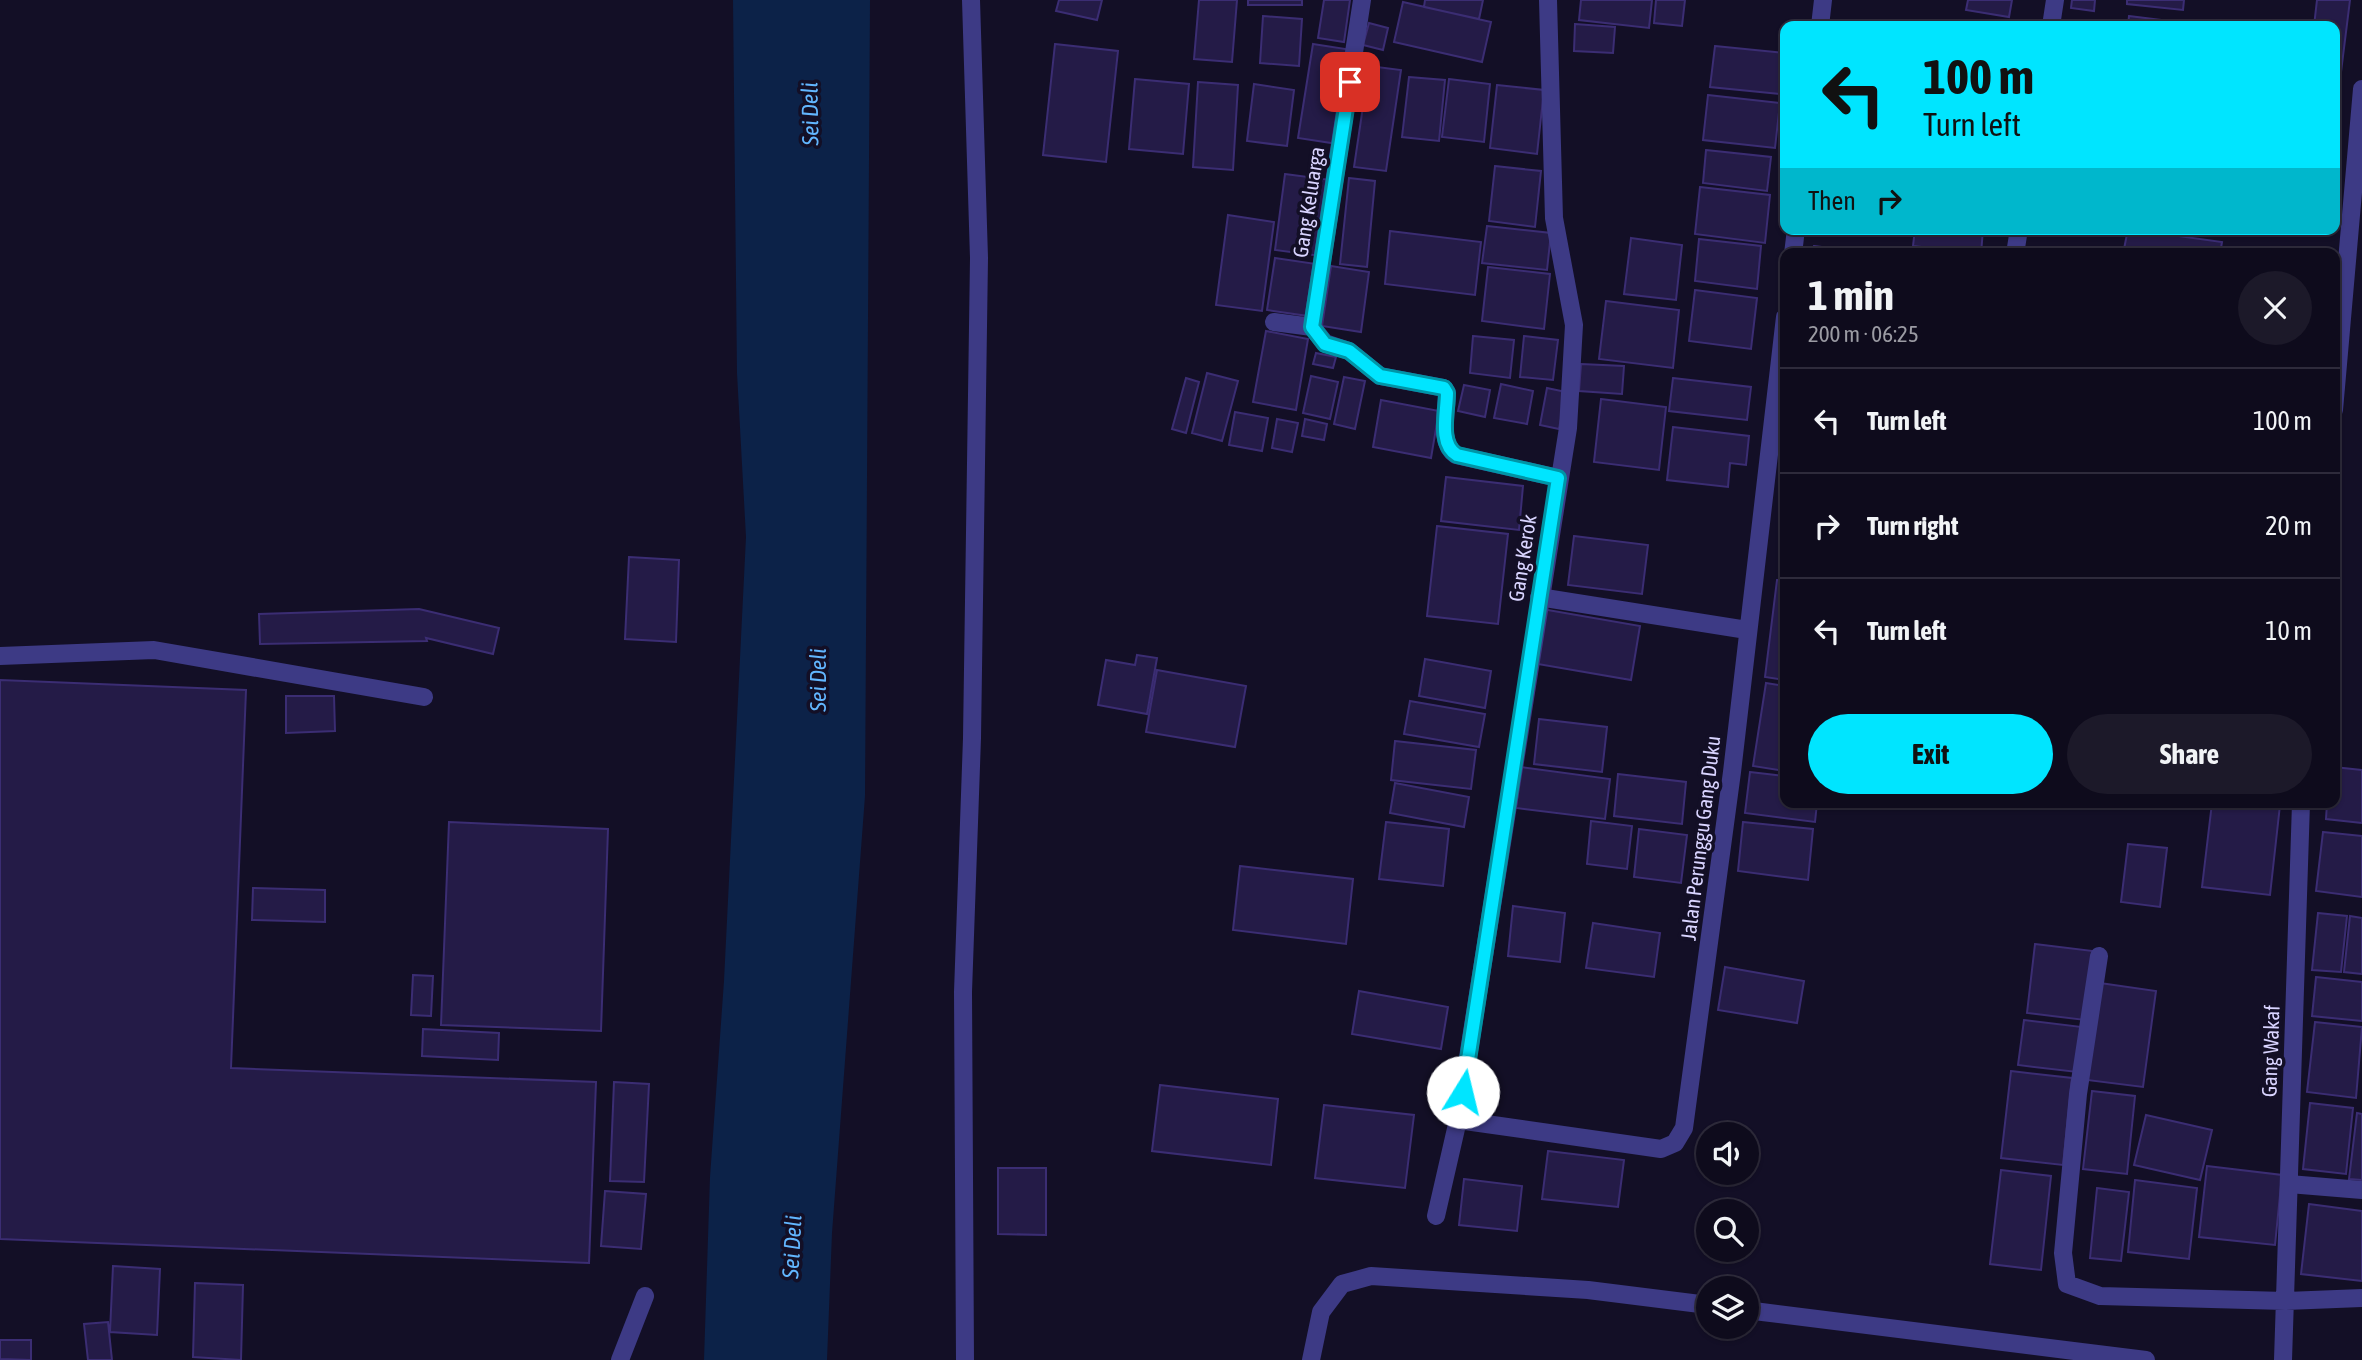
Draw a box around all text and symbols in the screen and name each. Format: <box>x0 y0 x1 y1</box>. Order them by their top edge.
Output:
text: 100 m <box>1923 48 2034 104</box>
icon: left <box>1808 49 1899 140</box>
pin <box>1320 52 1380 112</box>
icon: arrive <box>1331 63 1369 101</box>
water label: Sei Deli <box>796 82 824 147</box>
text: Turn left <box>1923 106 2021 143</box>
street label: Gang Keluarga <box>1287 145 1329 259</box>
icon: right <box>1870 182 1908 220</box>
text: Then <box>1808 186 1856 216</box>
text: 1 min <box>1808 271 1894 319</box>
button: close <box>2238 271 2312 345</box>
text: 200 m · 06:25 <box>1808 321 1919 347</box>
icon: left <box>1808 402 1846 440</box>
text: Turn left <box>1867 406 1947 436</box>
text: 100 m <box>2253 406 2312 436</box>
icon: right <box>1808 507 1846 545</box>
text: Turn right <box>1867 511 1958 541</box>
text: 20 m <box>2265 511 2312 541</box>
street label: Gang Kerok <box>1503 513 1541 603</box>
icon: left <box>1808 612 1846 650</box>
text: Turn left <box>1867 616 1947 646</box>
text: 10 m <box>2265 616 2312 646</box>
water label: Sei Deli <box>805 648 831 713</box>
button: Exit <box>1808 714 2053 794</box>
button: Share <box>2067 714 2312 794</box>
street label: Jalan Perunggu Gang Duku <box>1676 734 1724 942</box>
street label: Gang Wakaf <box>2256 1004 2284 1097</box>
position arrow <box>1426 1055 1500 1129</box>
map controls <box>1696 1122 1759 1339</box>
button: sound <box>1696 1122 1759 1185</box>
button: search <box>1696 1199 1759 1262</box>
water label: Sei Deli <box>777 1215 807 1280</box>
button: layers <box>1696 1276 1759 1339</box>

